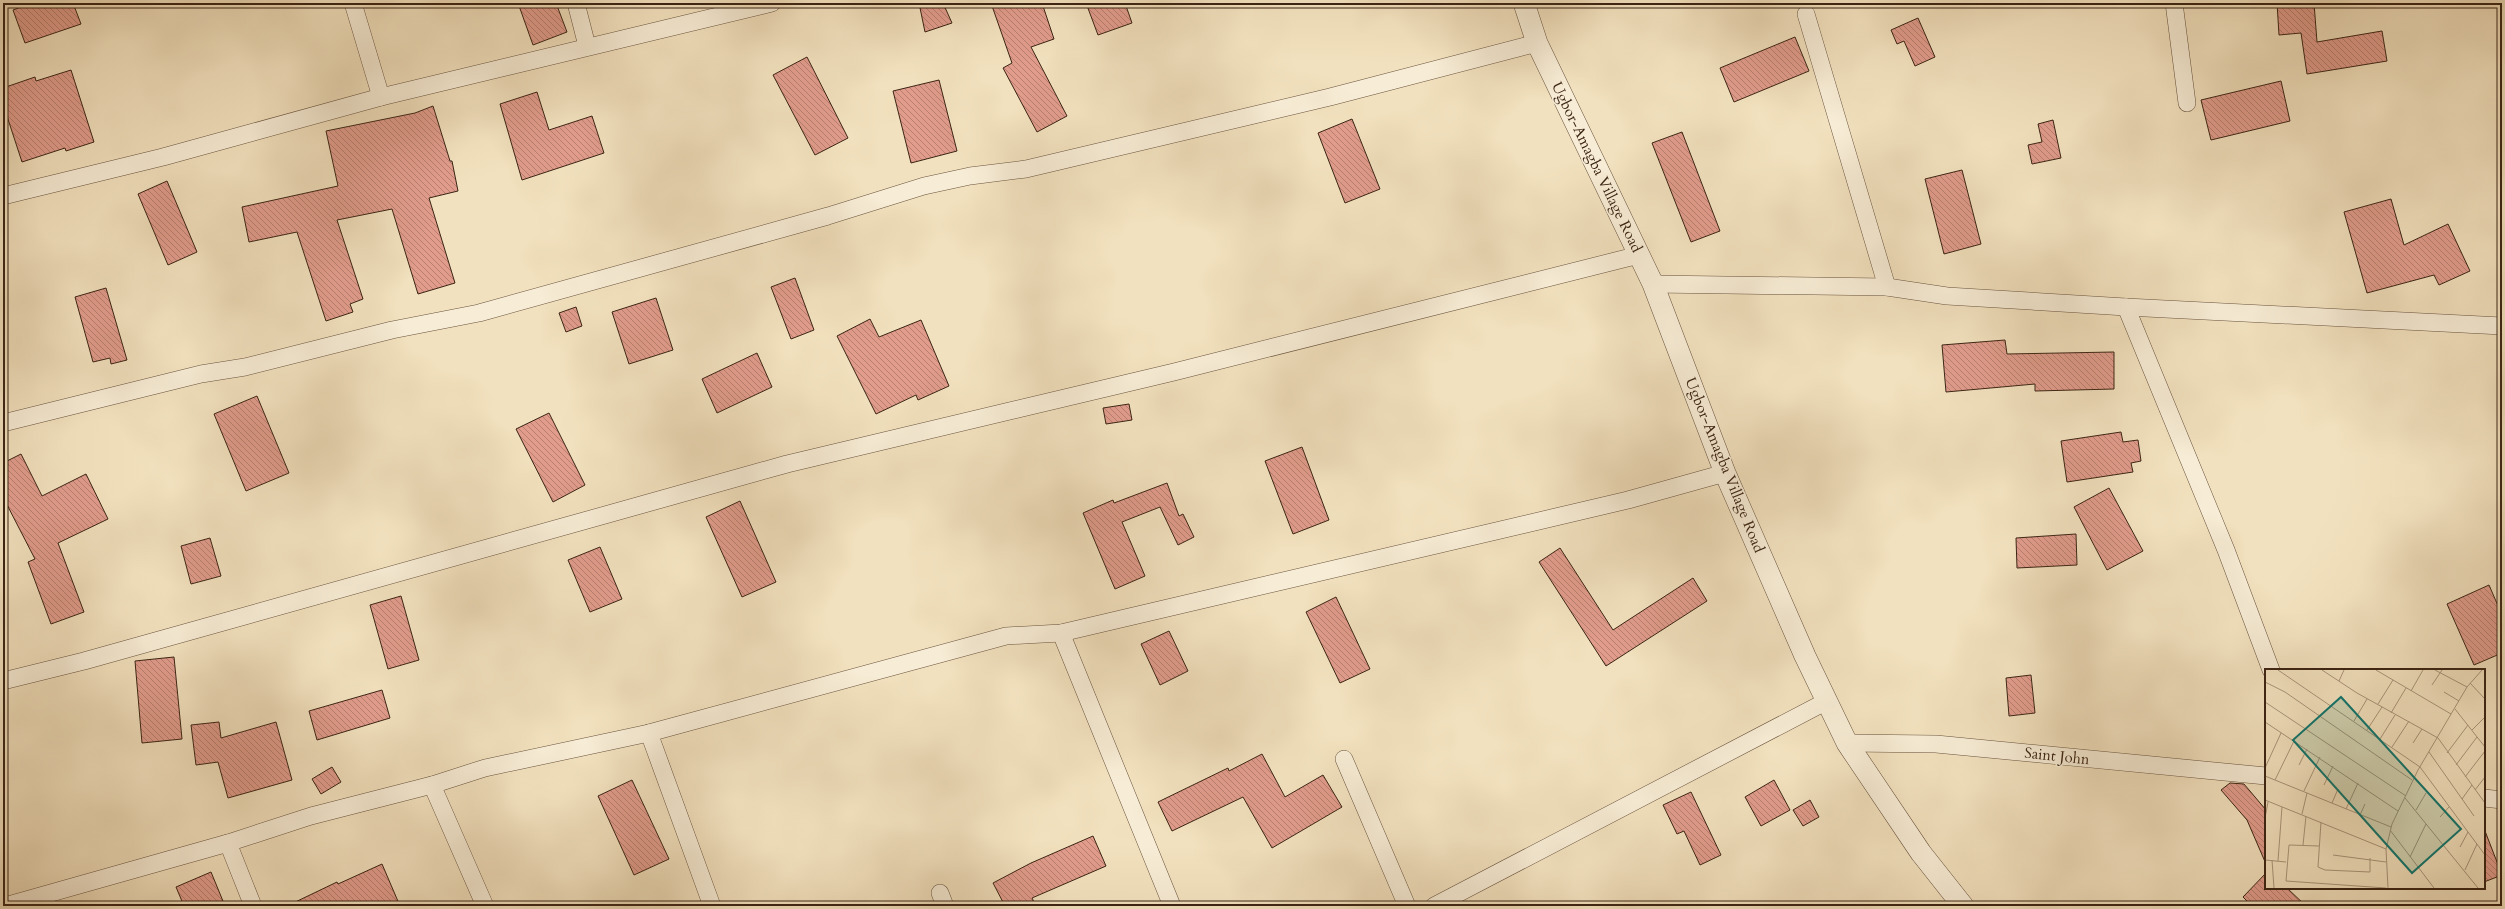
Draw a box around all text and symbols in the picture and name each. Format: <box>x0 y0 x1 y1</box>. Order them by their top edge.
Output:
street label: Ugbor-Amagba Village Road <box>1547 78 1647 256</box>
street label: Ugbor-Amagba Village Road <box>1681 374 1769 556</box>
inset map <box>2265 669 2485 889</box>
street label: Saint John <box>2023 743 2091 769</box>

